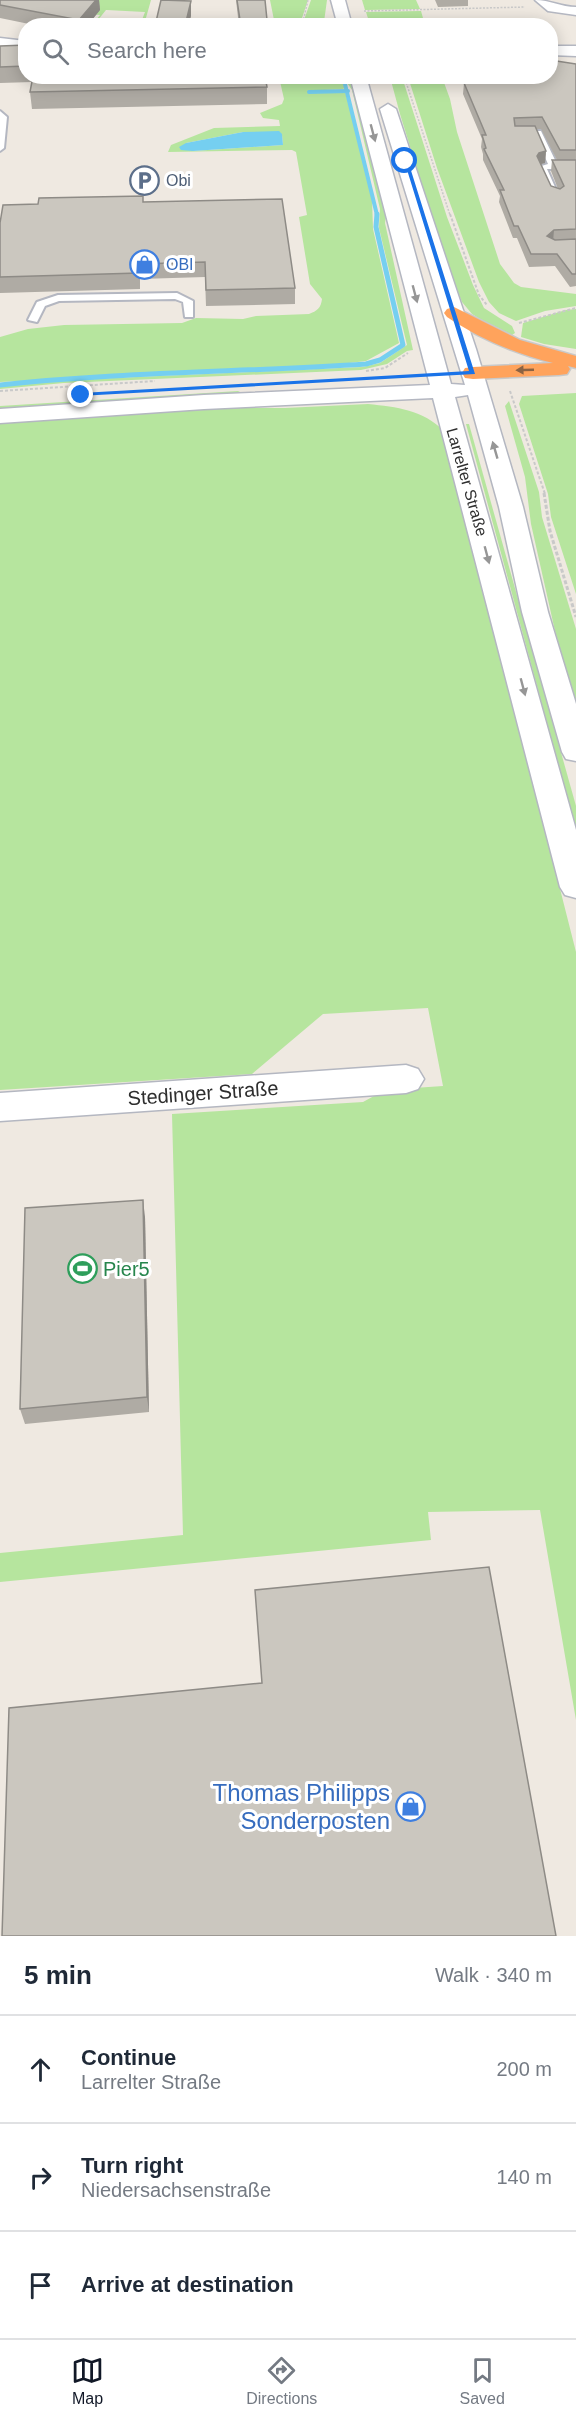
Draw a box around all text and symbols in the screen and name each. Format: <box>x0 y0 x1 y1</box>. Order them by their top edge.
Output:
search box <box>18 18 558 84</box>
icon: search <box>39 35 72 68</box>
text: Search here <box>87 38 207 63</box>
one-way arrow <box>369 124 379 142</box>
route start <box>391 147 417 173</box>
parking icon: Obi <box>129 164 161 196</box>
place label: Obi <box>166 172 191 189</box>
shop icon: OBI <box>129 248 161 280</box>
place label: OBI <box>166 256 194 273</box>
one-way arrow <box>411 285 421 304</box>
one-way arrow <box>515 366 534 375</box>
route end <box>67 381 93 407</box>
street label: Larrelter Straße <box>443 426 491 538</box>
one-way arrow <box>490 441 499 459</box>
one-way arrow <box>483 547 492 565</box>
one-way arrow <box>519 678 528 696</box>
street label: Stedinger Straße <box>127 1077 279 1109</box>
sports icon: Pier5 <box>66 1253 98 1285</box>
place label: Pier5 <box>103 1258 150 1280</box>
place label: Thomas Philipps Sonderposten <box>213 1779 390 1834</box>
shop icon: Thomas Philipps Sonderposten <box>395 1790 427 1822</box>
text: 5 min <box>24 1960 92 1990</box>
text: Walk · 340 m <box>435 1964 552 1986</box>
text: Continue <box>81 2045 176 2070</box>
icon: ahead <box>24 2053 57 2086</box>
text: 200 m <box>496 2058 552 2080</box>
text: Larrelter Straße <box>81 2071 221 2093</box>
text: Turn right <box>81 2153 183 2178</box>
icon: right <box>24 2161 57 2194</box>
text: 140 m <box>496 2166 552 2188</box>
text: Niedersachsenstraße <box>81 2179 271 2201</box>
icon: arrive <box>24 2269 57 2302</box>
text: Arrive at destination <box>81 2272 294 2297</box>
tab: Map <box>71 2354 104 2408</box>
tab: Directions <box>246 2354 317 2408</box>
tab: Saved <box>460 2354 505 2408</box>

